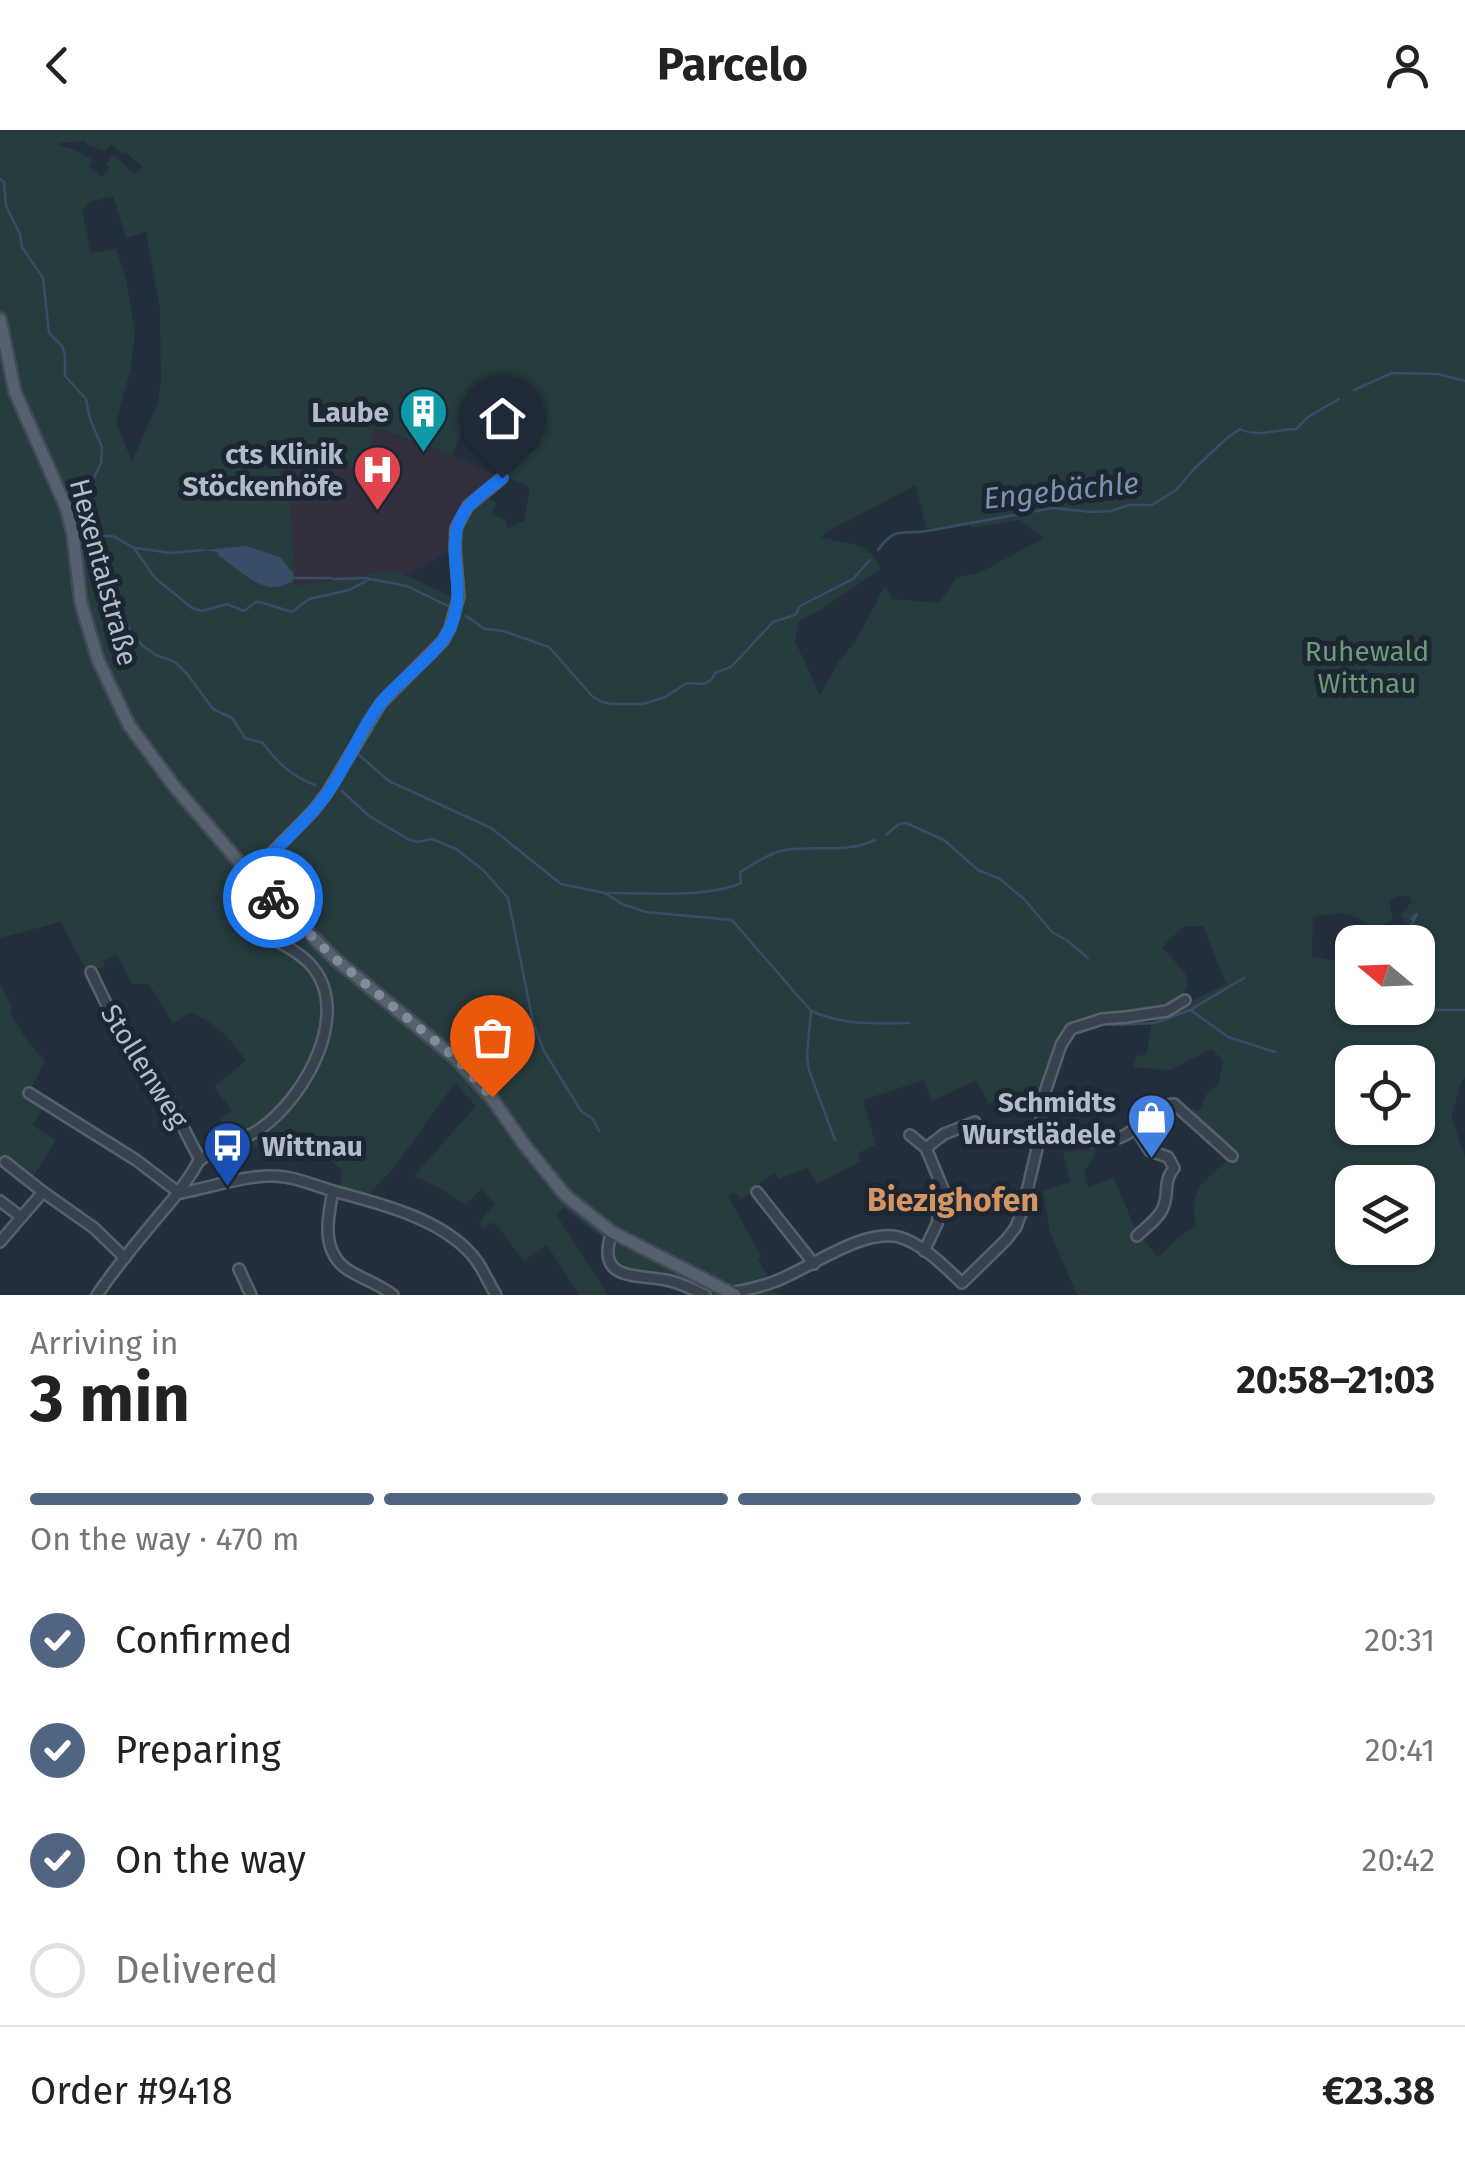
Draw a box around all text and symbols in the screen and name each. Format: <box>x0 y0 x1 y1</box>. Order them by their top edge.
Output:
icon: back <box>30 38 85 93</box>
text: Parcelo <box>657 38 808 92</box>
icon: person <box>1380 38 1435 93</box>
pin <box>460 376 545 479</box>
building icon: Laube <box>398 386 450 454</box>
icon: home <box>475 391 530 446</box>
place label: Laube <box>311 396 389 429</box>
place label: cts Klinik Stöckenhöfe <box>183 438 344 503</box>
hospital icon: cts Klinik Stöckenhöfe <box>352 444 404 512</box>
water label: Engebächle <box>982 465 1140 517</box>
street label: Hexentalstraße <box>63 475 144 669</box>
park label: Ruhewald Wittnau <box>1305 635 1429 700</box>
courier <box>223 848 323 948</box>
icon: bike <box>246 871 301 926</box>
north arrow <box>1335 925 1435 1025</box>
map controls <box>1335 925 1435 1265</box>
pin <box>450 995 535 1098</box>
street label: Stollenweg <box>94 999 196 1134</box>
icon: bag <box>465 1010 520 1065</box>
button: locate <box>1335 1045 1435 1145</box>
place label: Schmidts Wurstlädele <box>962 1086 1116 1151</box>
shop icon: Schmidts Wurstlädele <box>1125 1092 1177 1160</box>
bus stop icon: Wittnau <box>201 1120 253 1188</box>
place label: Wittnau <box>262 1130 363 1163</box>
button: layers <box>1335 1165 1435 1265</box>
district label: Biezighofen <box>867 1181 1039 1219</box>
text: Arriving in <box>30 1324 178 1362</box>
text: 20:58–21:03 <box>1236 1357 1435 1403</box>
text: 3 min <box>30 1360 190 1438</box>
text: On the way · 470 m <box>30 1520 299 1558</box>
icon: check <box>30 1613 85 1668</box>
text: Confirmed <box>115 1617 293 1663</box>
text: 20:31 <box>1364 1621 1435 1659</box>
icon: check <box>30 1723 85 1778</box>
text: Preparing <box>115 1727 281 1773</box>
text: 20:41 <box>1365 1731 1435 1769</box>
icon: check <box>30 1833 85 1888</box>
text: On the way <box>115 1837 306 1883</box>
text: 20:42 <box>1362 1841 1435 1879</box>
text: Delivered <box>115 1947 278 1993</box>
text: Order #9418 <box>30 2068 233 2114</box>
text: €23.38 <box>1322 2068 1435 2114</box>

